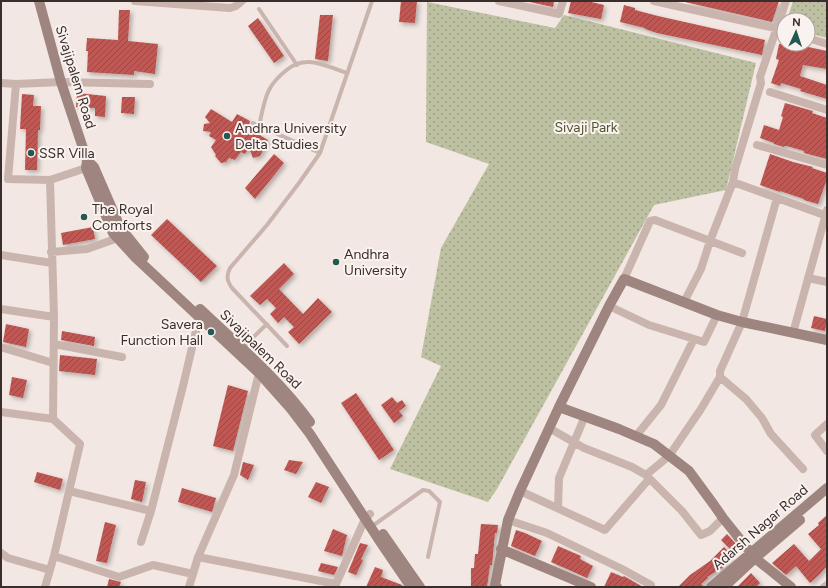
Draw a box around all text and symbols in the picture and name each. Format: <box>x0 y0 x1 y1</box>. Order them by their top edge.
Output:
north arrow <box>776 12 816 52</box>
text: N <box>792 16 801 29</box>
street label: Sivajipalem Road <box>52 24 99 131</box>
park label: Sivaji Park <box>554 119 618 136</box>
place label: Andhra University Delta Studies <box>235 120 347 153</box>
marker: Andhra University Delta Studies <box>222 131 232 141</box>
place label: SSR Villa <box>39 145 95 162</box>
marker: SSR Villa <box>26 148 36 158</box>
place label: The Royal Comforts <box>92 201 153 234</box>
marker: The Royal Comforts <box>79 212 89 222</box>
place label: Andhra University <box>344 246 408 279</box>
marker: Andhra University <box>331 257 341 267</box>
street label: Sivajipalem Road <box>216 306 305 393</box>
place label: Savera Function Hall <box>121 316 203 349</box>
marker: Savera Function Hall <box>206 327 216 337</box>
street label: Adarsh Nagar Road <box>709 481 812 573</box>

